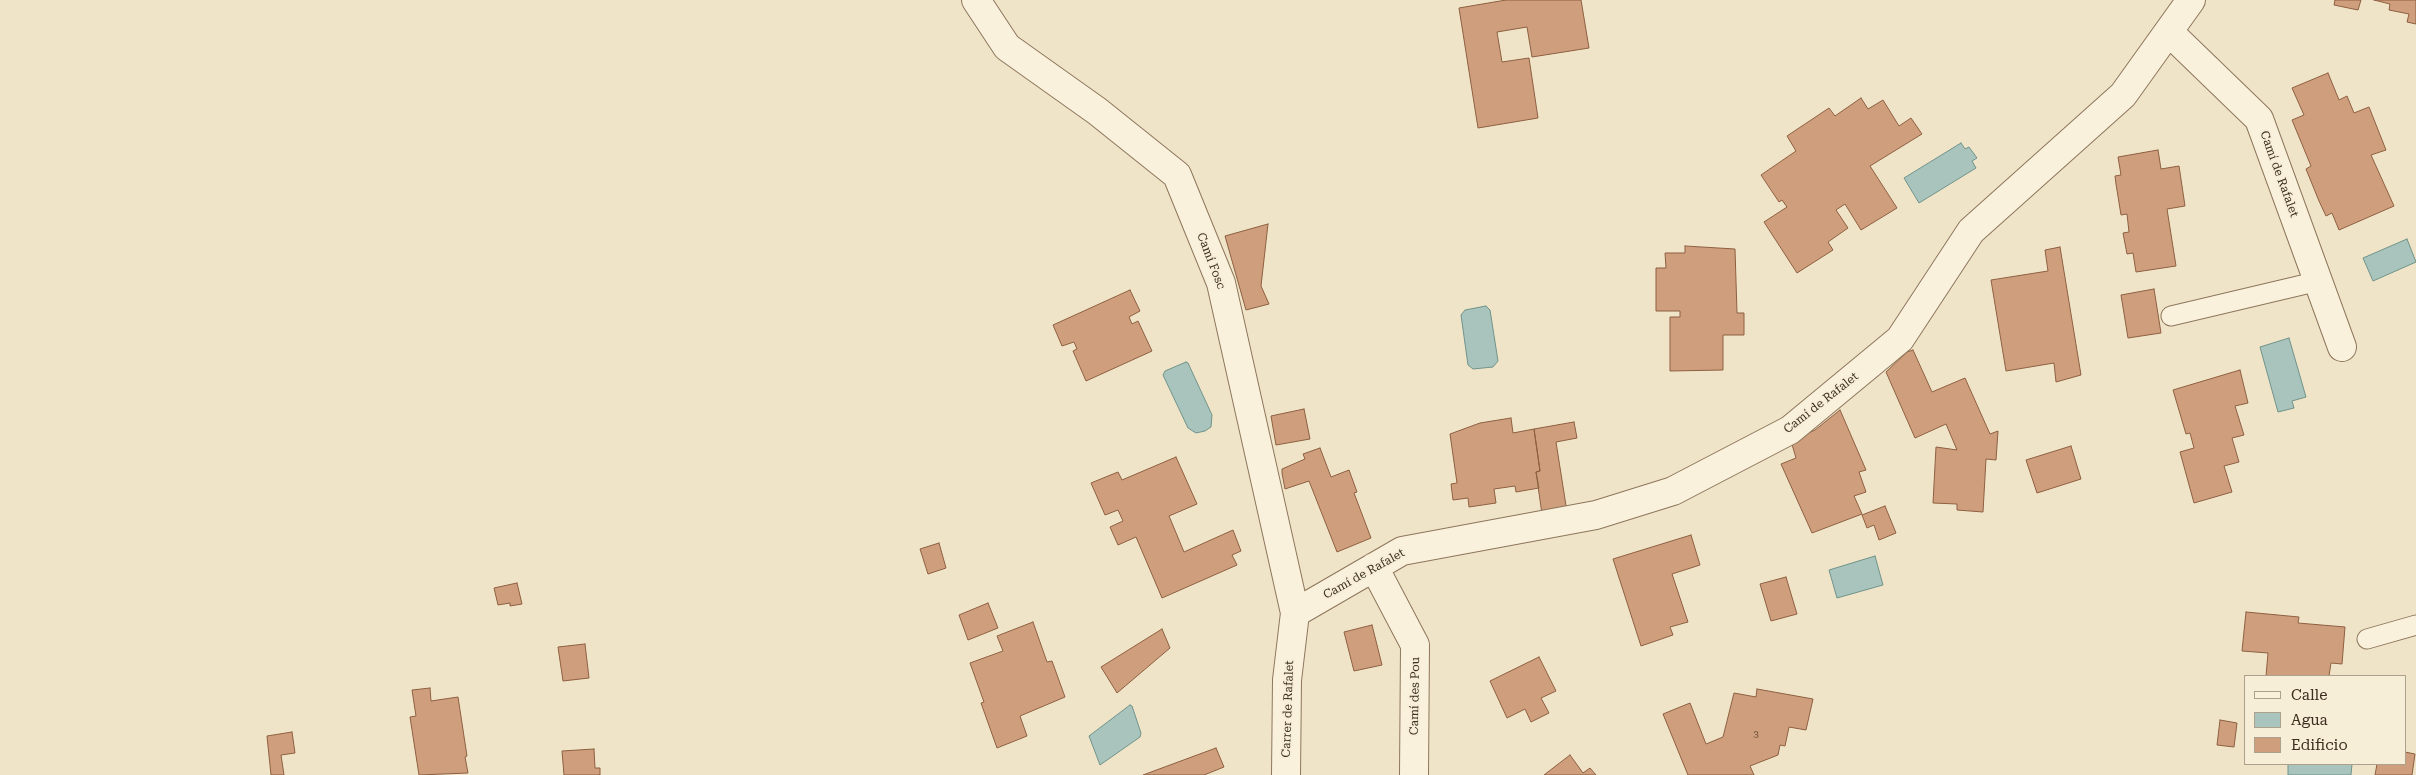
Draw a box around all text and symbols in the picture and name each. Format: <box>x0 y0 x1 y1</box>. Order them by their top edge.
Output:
street label: Camí de Rafalet <box>2257 129 2301 219</box>
street label: Camí Fosc <box>1194 231 1228 291</box>
street label: Camí de Rafalet <box>1781 369 1861 437</box>
street label: Camí de Rafalet <box>1321 546 1407 602</box>
street label: Camí des Pou <box>1407 657 1423 735</box>
street label: Carrer de Rafalet <box>1279 660 1297 758</box>
legend <box>2244 675 2406 765</box>
text: Calle <box>2291 686 2327 704</box>
text: Agua <box>2291 711 2328 729</box>
house number: 3 <box>1753 728 1759 740</box>
text: Edificio <box>2291 736 2348 754</box>

